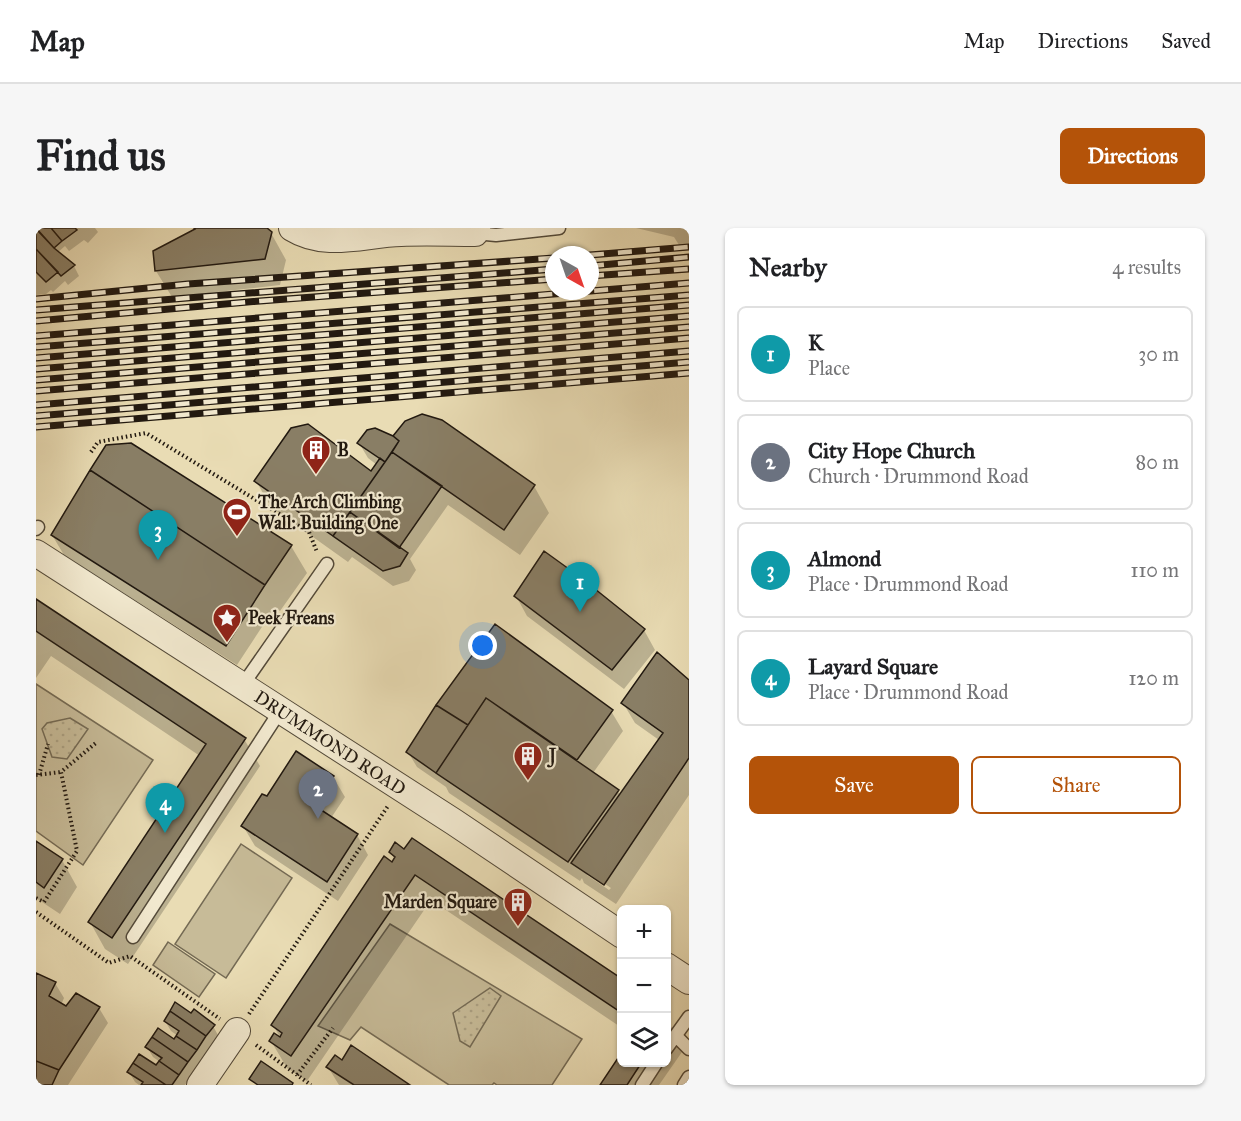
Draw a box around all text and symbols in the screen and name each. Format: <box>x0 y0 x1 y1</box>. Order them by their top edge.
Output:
text: Map <box>30 24 85 59</box>
text: Map <box>964 28 1005 54</box>
text: Directions <box>1038 28 1128 54</box>
text: Saved <box>1161 28 1211 54</box>
button: Directions <box>1060 128 1205 184</box>
text: Find us <box>36 130 166 182</box>
north arrow <box>545 246 599 300</box>
text: Nearby <box>749 251 827 283</box>
text: 4 results <box>1112 255 1181 279</box>
text: K <box>808 329 824 356</box>
text: 1 <box>767 342 774 366</box>
text: 30 m <box>1138 342 1179 366</box>
text: Place <box>808 356 850 380</box>
building icon: B <box>300 434 332 476</box>
text: City Hope Church <box>808 437 975 464</box>
place label: B <box>337 439 349 461</box>
text: 2 <box>766 450 775 474</box>
text: 80 m <box>1136 450 1179 474</box>
text: Church · Drummond Road <box>808 464 1029 488</box>
place label: The Arch Climbing Wall: Building One <box>257 491 401 535</box>
sports icon: The Arch Climbing Wall: Building One <box>221 496 253 538</box>
pin: 3 <box>138 510 178 560</box>
text: Almond <box>808 545 881 572</box>
text: 3 <box>767 558 775 582</box>
text: 110 m <box>1131 558 1179 582</box>
pin: 1 <box>560 562 600 612</box>
text: Place · Drummond Road <box>808 572 1009 596</box>
place icon: Peek Freans <box>211 602 243 644</box>
place label: Peek Freans <box>248 607 335 629</box>
your location <box>468 631 497 660</box>
text: Layard Square <box>808 653 938 680</box>
text: 4 <box>765 666 776 690</box>
text: 120 m <box>1128 666 1179 690</box>
text: Place · Drummond Road <box>808 680 1009 704</box>
street label: DRUMMOND ROAD <box>250 686 410 800</box>
building icon: J <box>512 740 544 782</box>
place label: J <box>547 745 557 768</box>
button: Save <box>749 756 959 814</box>
button: Share <box>971 756 1181 814</box>
pin: 2 <box>298 770 338 819</box>
pin: 4 <box>146 784 184 833</box>
building icon: Marden Square <box>502 886 534 928</box>
place label: Marden Square <box>384 891 497 914</box>
map controls <box>617 905 671 1067</box>
button: + <box>617 905 671 959</box>
button: − <box>617 959 671 1013</box>
button: layers <box>617 1013 671 1067</box>

